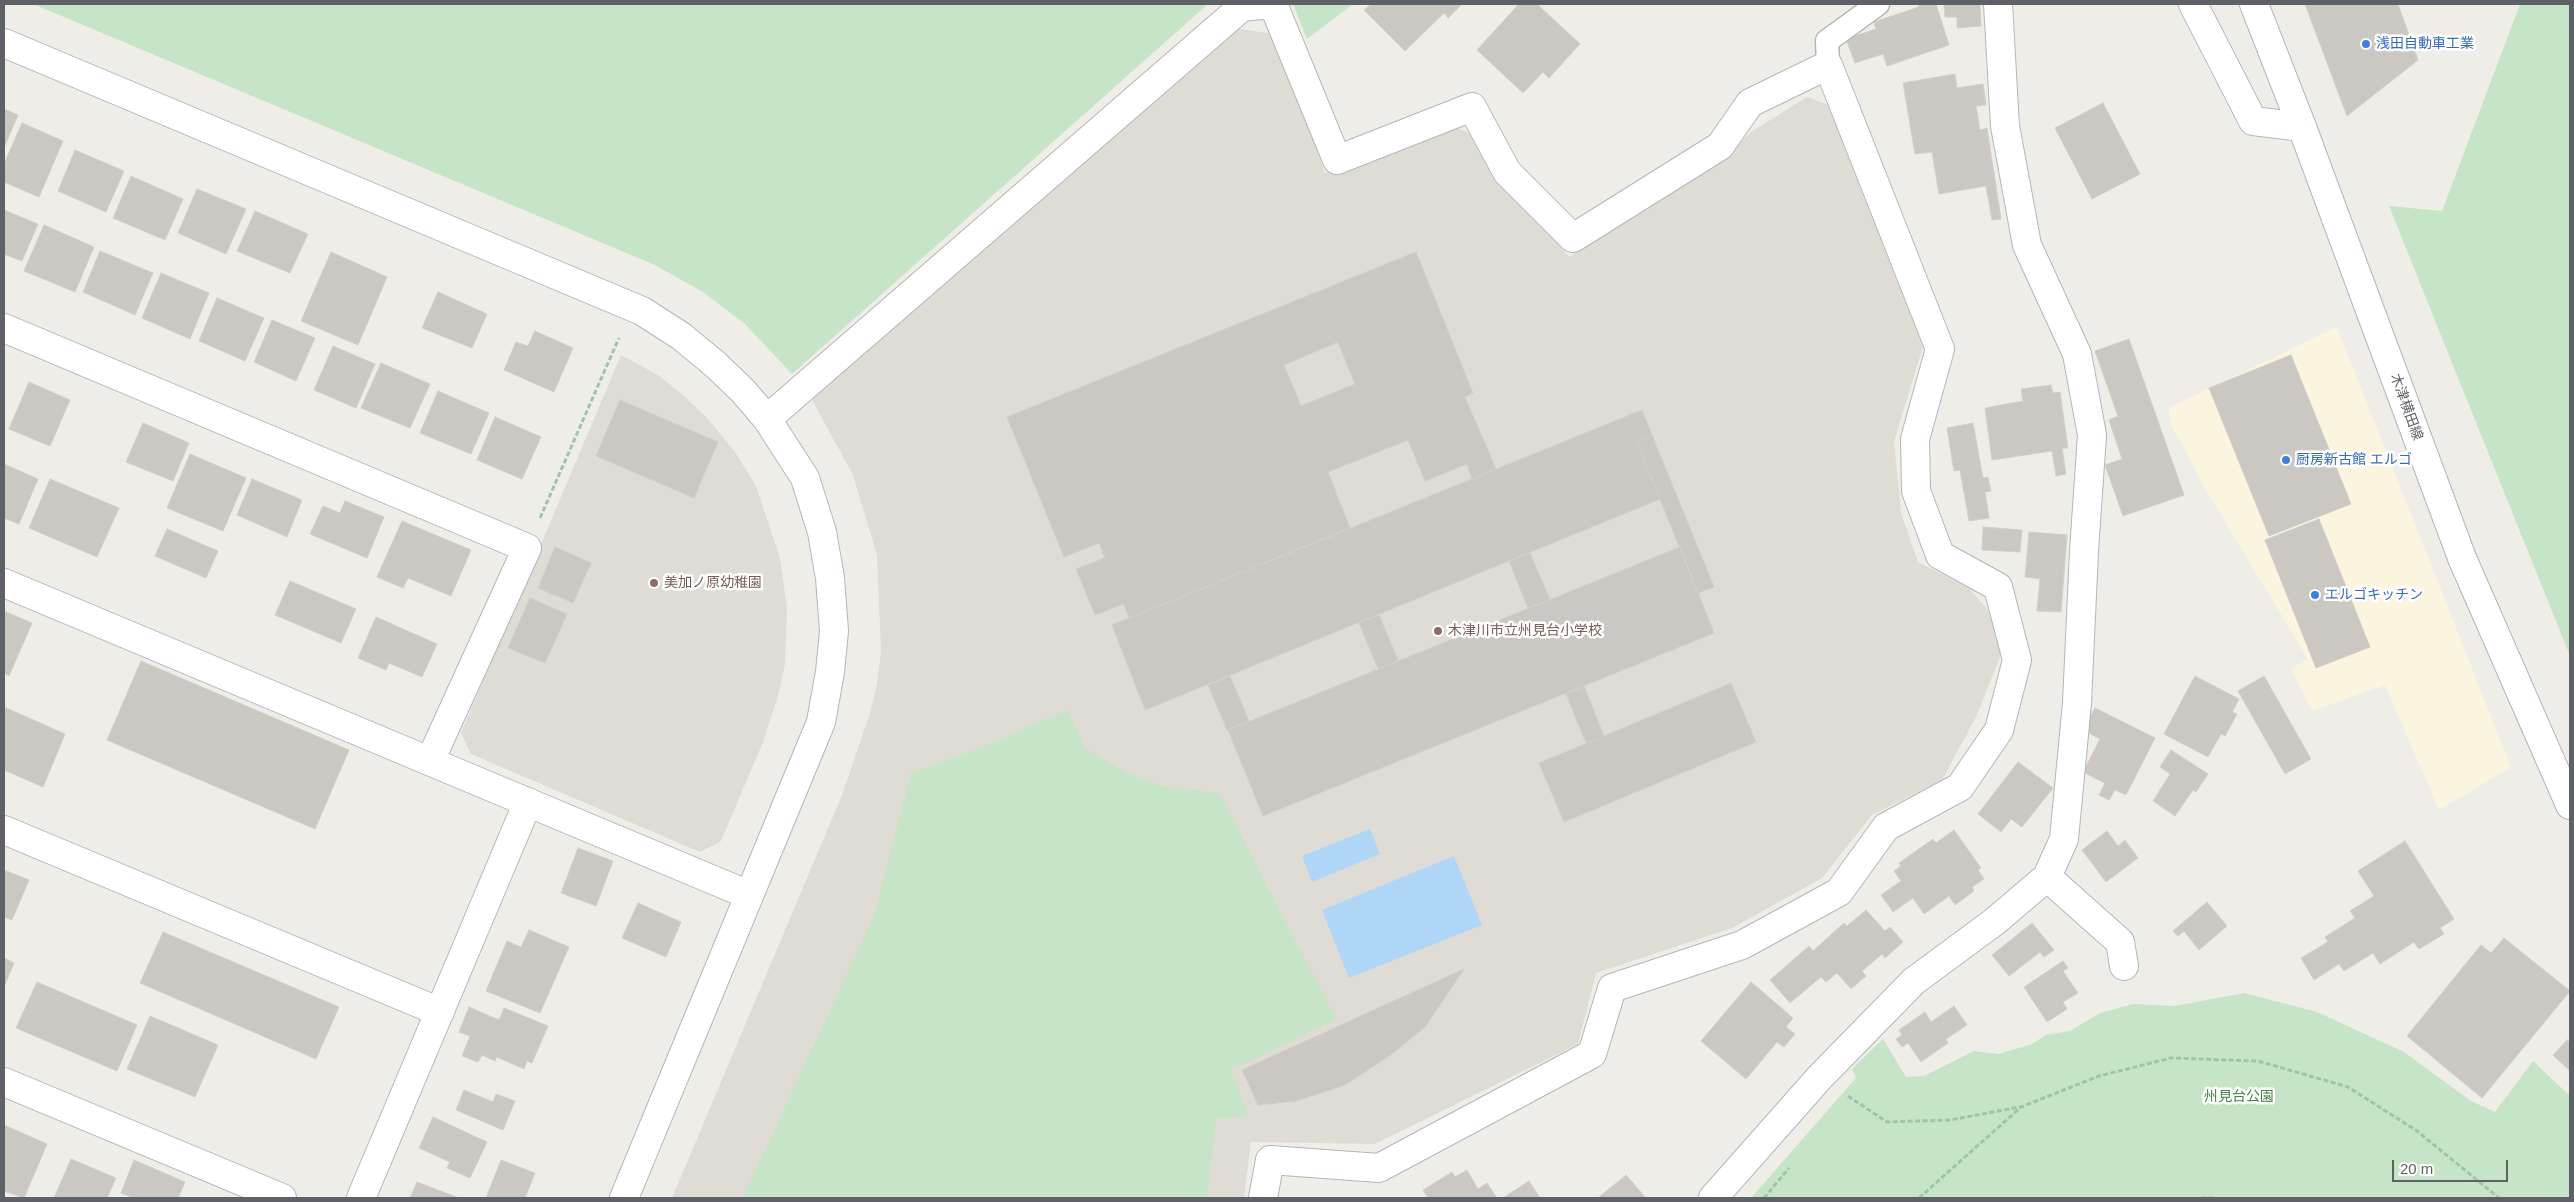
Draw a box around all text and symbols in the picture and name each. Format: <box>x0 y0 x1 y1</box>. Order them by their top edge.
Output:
place label: 浅田自動車工業 <box>2376 36 2474 52</box>
marker: 浅田自動車工業 <box>2360 38 2372 50</box>
street label: 木津横田線 <box>2386 371 2426 443</box>
place label: 厨房新古館 エルゴ <box>2296 452 2412 468</box>
marker: 厨房新古館 エルゴ <box>2280 454 2292 466</box>
place label: 美加ノ原幼稚園 <box>664 575 762 591</box>
marker: 美加ノ原幼稚園 <box>648 577 660 589</box>
place label: エルゴキッチン <box>2325 587 2423 603</box>
marker: エルゴキッチン <box>2309 589 2321 601</box>
place label: 木津川市立州見台小学校 <box>1448 623 1602 639</box>
marker: 木津川市立州見台小学校 <box>1432 625 1444 637</box>
park label: 州見台公園 <box>2204 1089 2274 1105</box>
scale bar <box>2394 1150 2510 1182</box>
text: 20 m <box>2400 1160 2433 1177</box>

